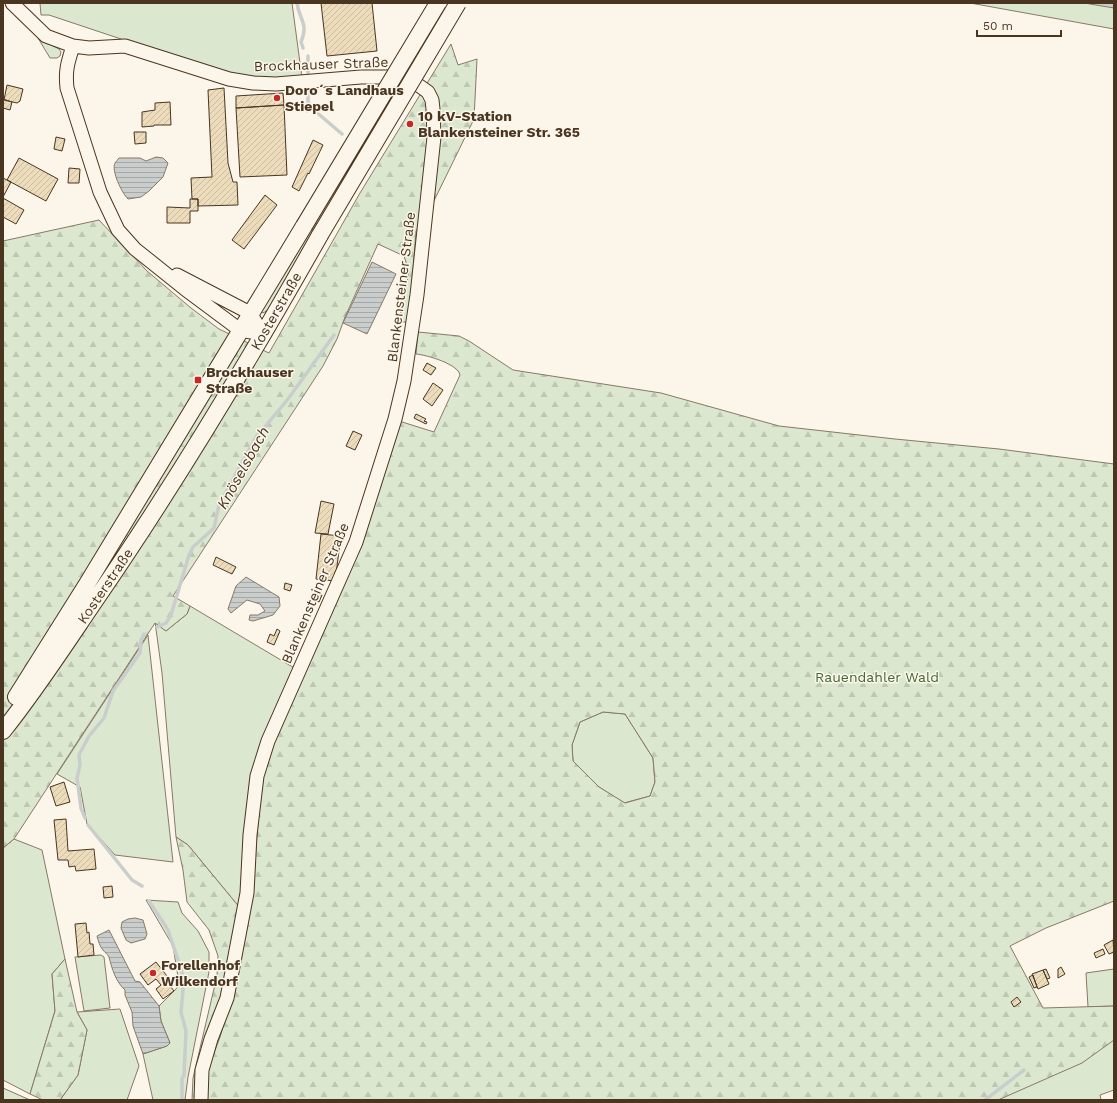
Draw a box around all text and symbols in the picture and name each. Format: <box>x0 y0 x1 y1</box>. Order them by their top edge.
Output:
scale bar <box>977 12 1061 38</box>
text: 50 m <box>983 19 1013 33</box>
street label: Brockhauser Straße <box>253 54 389 74</box>
place label: Doro´s Landhaus Stiepel <box>285 82 404 114</box>
marker: Doro´s Landhaus Stiepel <box>272 93 282 103</box>
place label: 10 kV-Station Blankensteiner Str. 365 <box>418 108 580 140</box>
marker: 10 kV-Station Blankensteiner Str. 365 <box>405 119 415 129</box>
street label: Blankensteiner Straße <box>384 211 418 363</box>
street label: Kosterstraße <box>247 269 305 353</box>
place label: Brockhauser Straße <box>206 364 294 396</box>
marker: Brockhauser Straße <box>193 375 203 385</box>
water label: Knöselsbach <box>213 424 273 512</box>
street label: Blankensteiner Straße <box>278 520 352 666</box>
street label: Kosterstraße <box>74 545 136 627</box>
park label: Rauendahler Wald <box>815 669 939 685</box>
place label: Forellenhof Wilkendorf <box>161 957 240 989</box>
marker: Forellenhof Wilkendorf <box>148 968 158 978</box>

